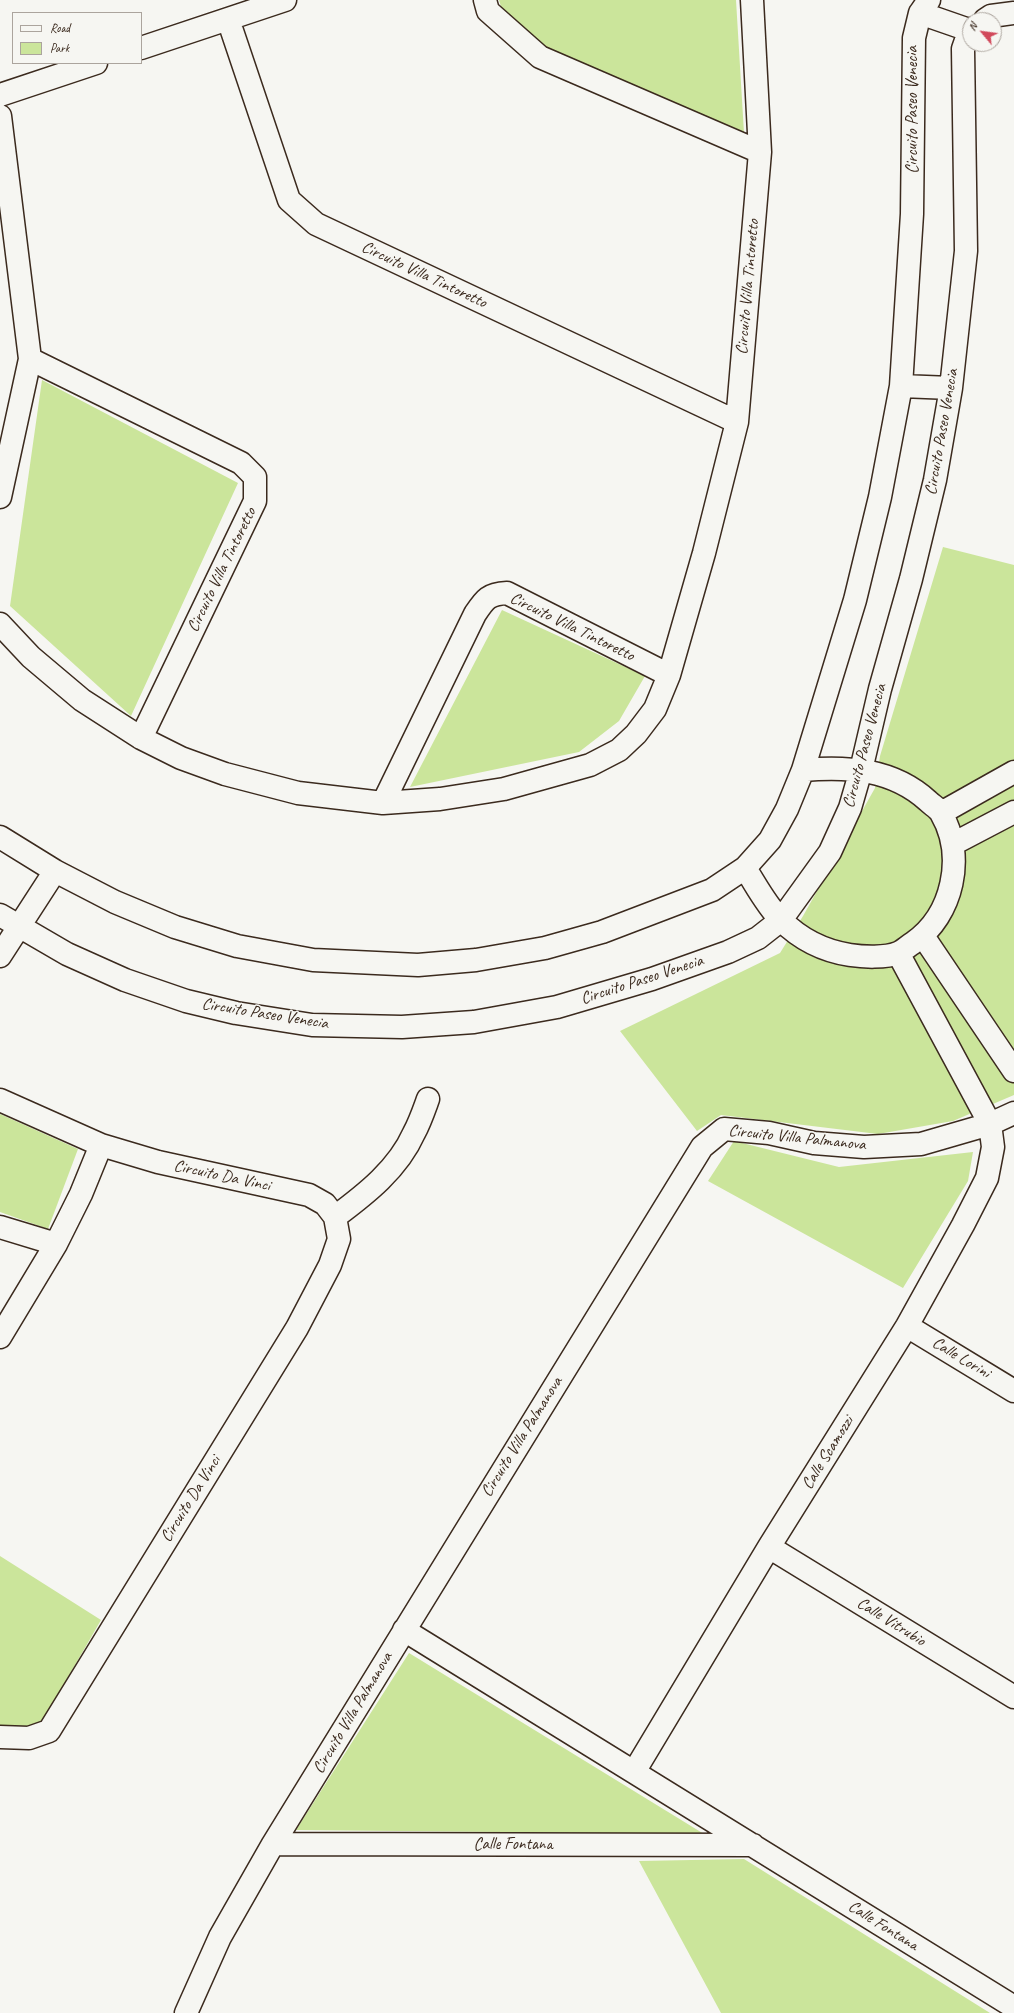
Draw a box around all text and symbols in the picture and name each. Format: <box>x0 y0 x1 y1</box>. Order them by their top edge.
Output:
legend <box>12 12 142 64</box>
north arrow <box>962 12 1002 52</box>
text: Road <box>50 20 70 36</box>
text: N <box>965 20 980 33</box>
text: Park <box>50 40 69 56</box>
street label: Circuito Paseo Venecia <box>903 46 923 174</box>
street label: Circuito Villa Tintoretto <box>732 218 764 356</box>
street label: Circuito Villa Tintoretto <box>358 237 490 313</box>
street label: Circuito Paseo Venecia <box>921 367 963 497</box>
street label: Circuito Villa Tintoretto <box>183 504 261 636</box>
street label: Circuito Villa Tintoretto <box>506 588 638 666</box>
street label: Circuito Paseo Venecia <box>839 682 891 810</box>
street label: Circuito Paseo Venecia <box>578 951 706 1009</box>
street label: Circuito Paseo Venecia <box>200 994 330 1034</box>
street label: Circuito Villa Palmanova <box>727 1121 867 1155</box>
street label: Circuito Da Vinci <box>172 1156 272 1196</box>
street label: Calle Lorini <box>928 1333 994 1383</box>
street label: Circuito Villa Palmanova <box>477 1373 567 1501</box>
street label: Calle Scamozzi <box>797 1413 859 1493</box>
street label: Circuito Da Vinci <box>156 1452 226 1546</box>
street label: Calle Vitrubio <box>853 1593 929 1651</box>
street label: Circuito Villa Palmanova <box>309 1649 397 1777</box>
street label: Calle Fontana <box>474 1835 552 1855</box>
street label: Calle Fontana <box>844 1896 922 1956</box>

